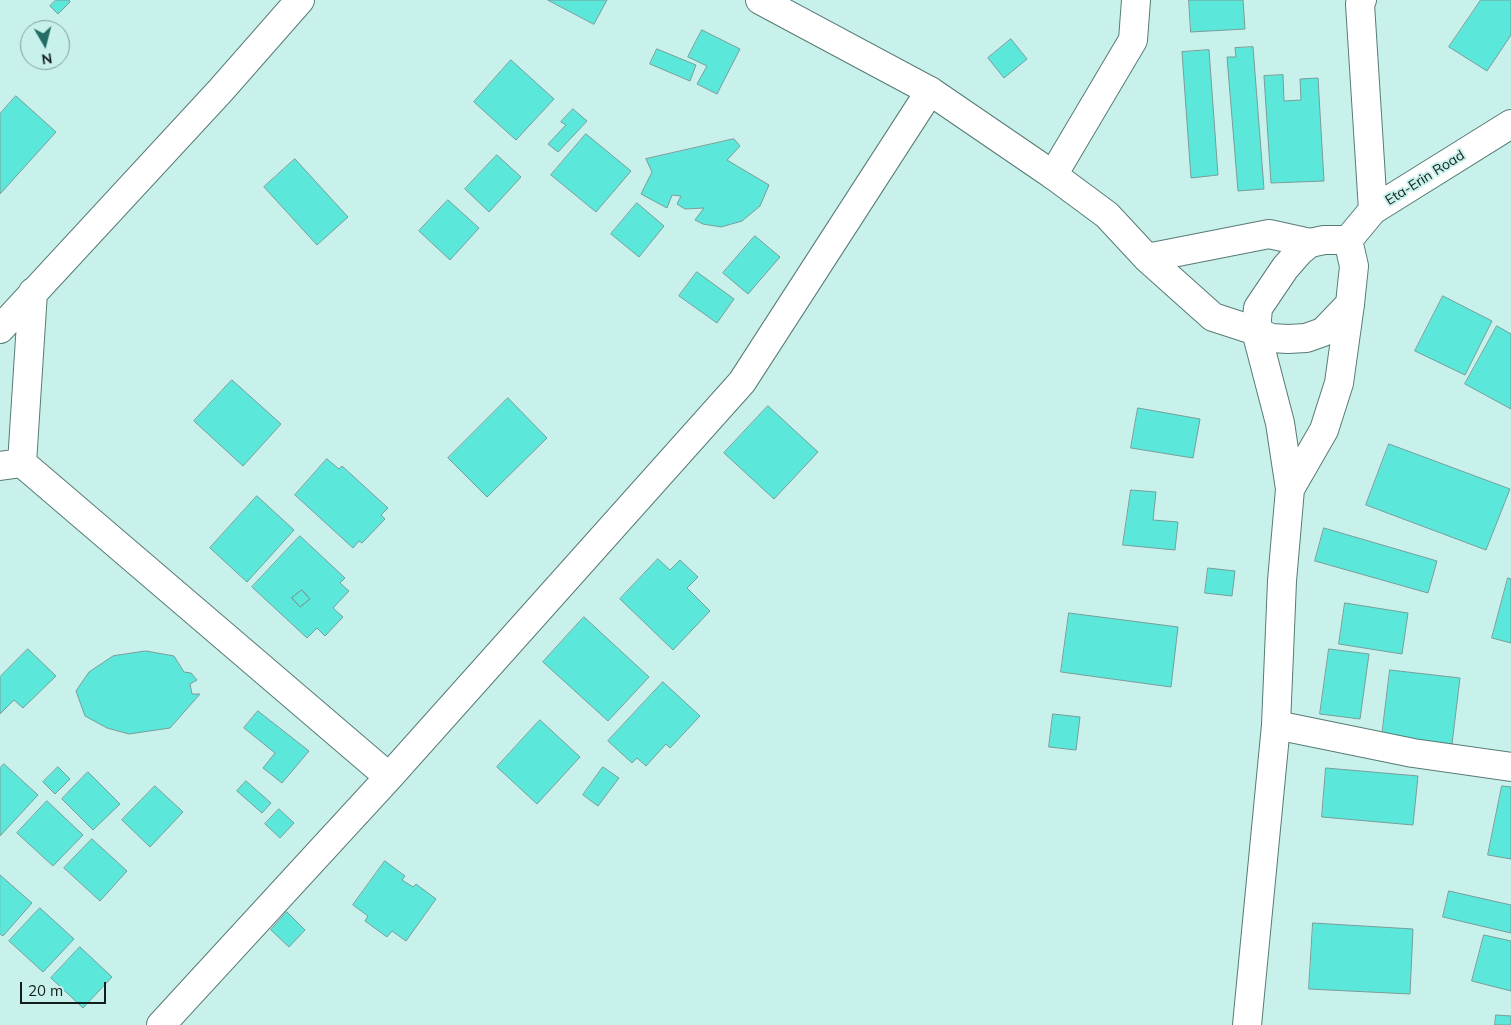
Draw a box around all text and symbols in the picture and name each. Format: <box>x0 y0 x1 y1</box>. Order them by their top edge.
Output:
north arrow <box>20 20 70 70</box>
text: N <box>40 49 53 69</box>
street label: Eta-Erin Road <box>1382 147 1468 209</box>
scale bar <box>22 972 109 1004</box>
text: 20 m <box>28 981 63 1000</box>

